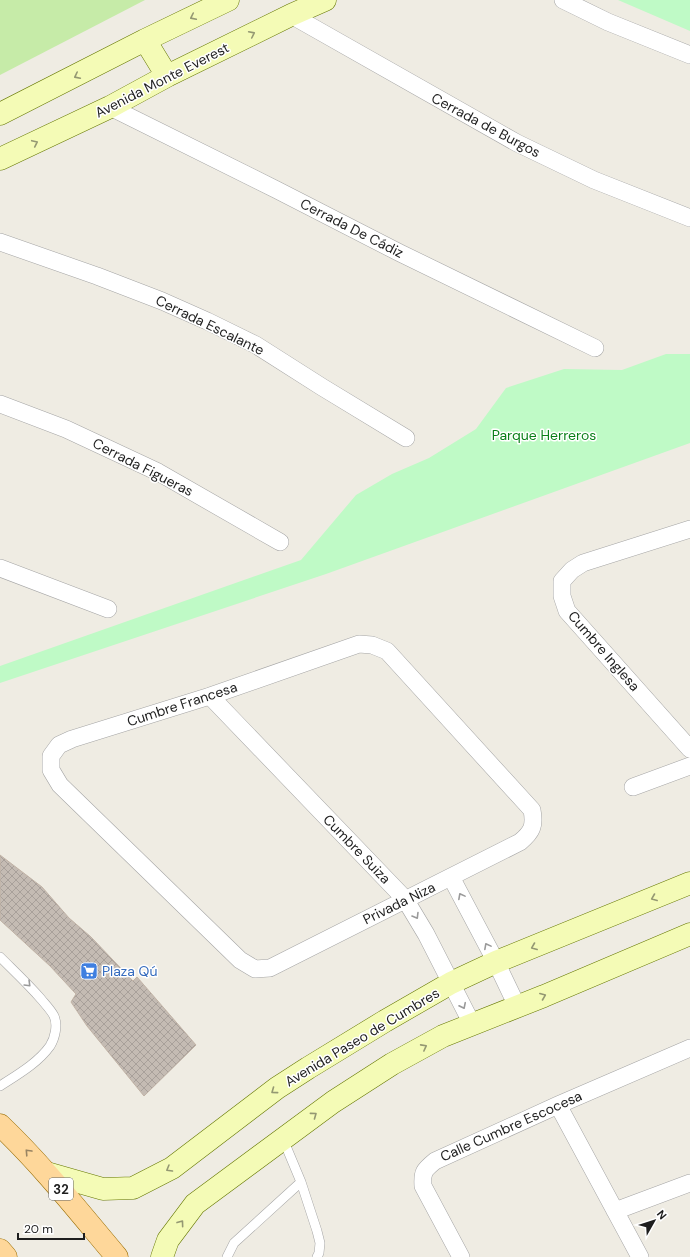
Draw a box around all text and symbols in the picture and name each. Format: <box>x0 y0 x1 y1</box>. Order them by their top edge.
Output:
one-way arrow <box>190 12 197 20</box>
one-way arrow <box>247 31 255 39</box>
street label: Avenida Monte Everest <box>92 38 232 122</box>
one-way arrow <box>74 71 81 78</box>
street label: Cerrada de Burgos <box>428 89 544 161</box>
one-way arrow <box>31 140 39 148</box>
street label: Cerrada De Cádiz <box>297 194 407 262</box>
street label: Cerrada Escalante <box>153 291 267 359</box>
park label: Parque Herreros <box>492 426 596 444</box>
street label: Cerrada Figueras <box>90 434 196 500</box>
street label: Cumbre Inglesa <box>564 607 644 695</box>
street label: Cumbre Francesa <box>125 678 239 730</box>
street label: Cumbre Suiza <box>319 811 395 887</box>
street label: Privada Niza <box>360 878 438 928</box>
one-way arrow <box>458 892 466 900</box>
one-way arrow <box>650 893 657 901</box>
one-way arrow <box>411 912 419 919</box>
one-way arrow <box>485 942 492 950</box>
one-way arrow <box>530 943 537 951</box>
supermarket icon: Plaza Qú <box>79 961 99 981</box>
place label: Plaza Qú <box>102 962 157 980</box>
one-way arrow <box>23 979 30 987</box>
street label: Avenida Paseo de Cumbres <box>281 984 443 1090</box>
one-way arrow <box>540 992 547 1000</box>
one-way arrow <box>458 1002 466 1009</box>
one-way arrow <box>420 1044 427 1051</box>
one-way arrow <box>271 1086 278 1093</box>
street label: Calle Cumbre Escocesa <box>437 1087 585 1165</box>
one-way arrow <box>309 1113 316 1120</box>
one-way arrow <box>26 1150 33 1157</box>
one-way arrow <box>166 1164 173 1171</box>
road number: 32 <box>49 1178 73 1200</box>
north arrow <box>634 1201 674 1241</box>
text: N <box>654 1207 670 1222</box>
scale bar <box>18 1215 84 1241</box>
text: 20 m <box>24 1221 53 1237</box>
one-way arrow <box>176 1221 183 1228</box>

